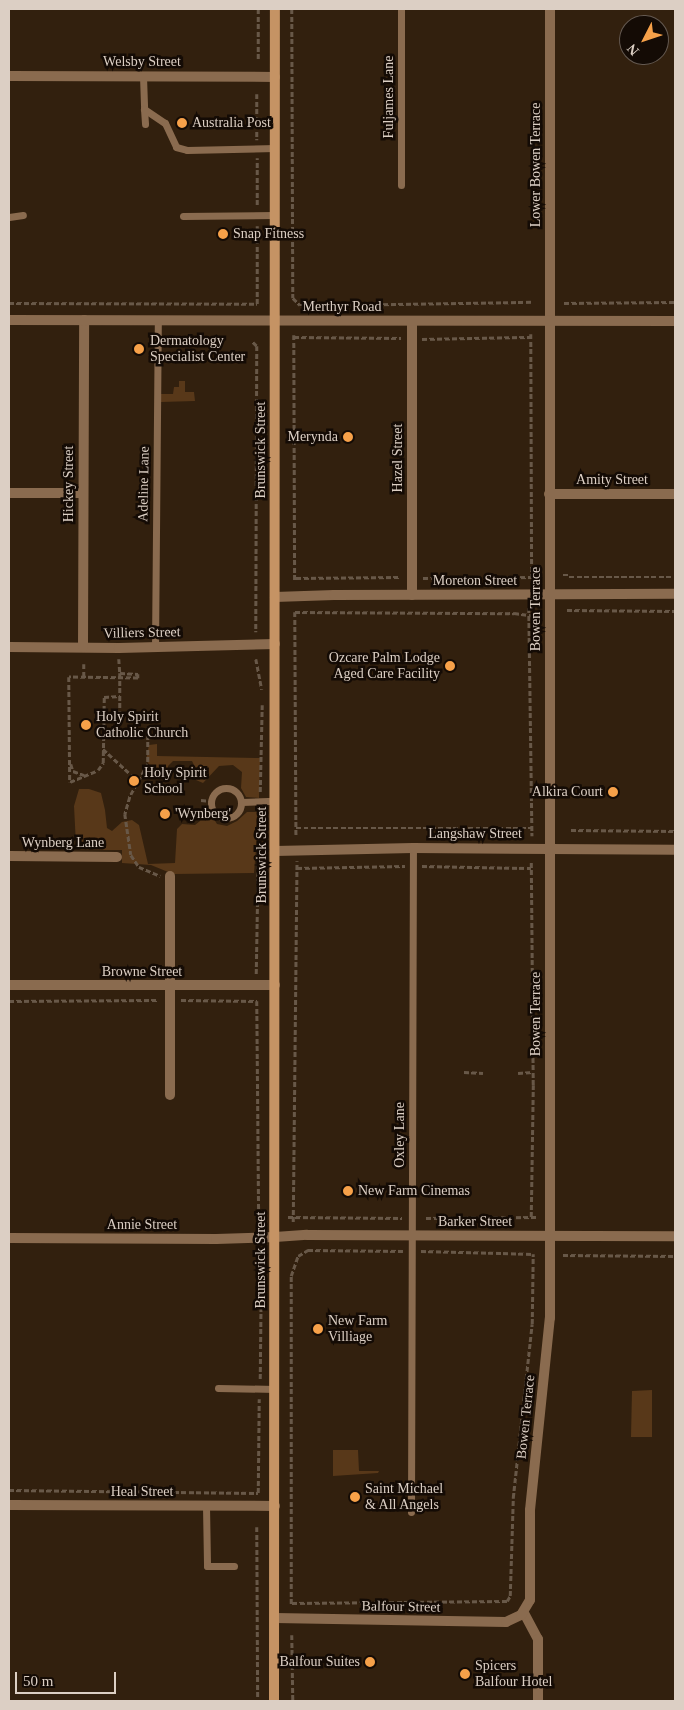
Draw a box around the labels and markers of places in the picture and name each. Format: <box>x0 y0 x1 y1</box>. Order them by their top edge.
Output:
place label: Australia Post <box>192 115 271 131</box>
marker: Australia Post <box>176 117 188 129</box>
place label: Snap Fitness <box>233 226 304 242</box>
marker: Snap Fitness <box>217 228 229 240</box>
place label: Dermatology Specialist Center <box>150 333 245 366</box>
marker: Dermatology Specialist Center <box>132 342 146 356</box>
place label: Merynda <box>287 429 338 445</box>
marker: Merynda <box>342 431 354 443</box>
place label: Ozcare Palm Lodge Aged Care Facility <box>329 650 440 682</box>
marker: Ozcare Palm Lodge Aged Care Facility <box>444 660 456 672</box>
place label: Holy Spirit Catholic Church <box>96 709 188 742</box>
marker: Holy Spirit Catholic Church <box>80 719 92 731</box>
place label: Holy Spirit School <box>144 765 207 798</box>
marker: Holy Spirit School <box>128 775 140 787</box>
place label: Alkira Court <box>532 784 603 800</box>
marker: Alkira Court <box>607 786 619 798</box>
place label: 'Wynberg' <box>175 806 231 822</box>
marker: 'Wynberg' <box>159 808 171 820</box>
place label: New Farm Cinemas <box>358 1183 470 1199</box>
marker: New Farm Cinemas <box>342 1185 354 1197</box>
place label: New Farm Villiage <box>328 1313 387 1345</box>
marker: New Farm Villiage <box>312 1323 324 1335</box>
place label: Saint Michael & All Angels <box>365 1481 443 1514</box>
marker: Saint Michael & All Angels <box>349 1491 361 1503</box>
place label: Balfour Suites <box>280 1654 360 1670</box>
marker: Balfour Suites <box>364 1656 376 1668</box>
place label: Spicers Balfour Hotel <box>475 1658 552 1690</box>
marker: Spicers Balfour Hotel <box>459 1668 471 1680</box>

